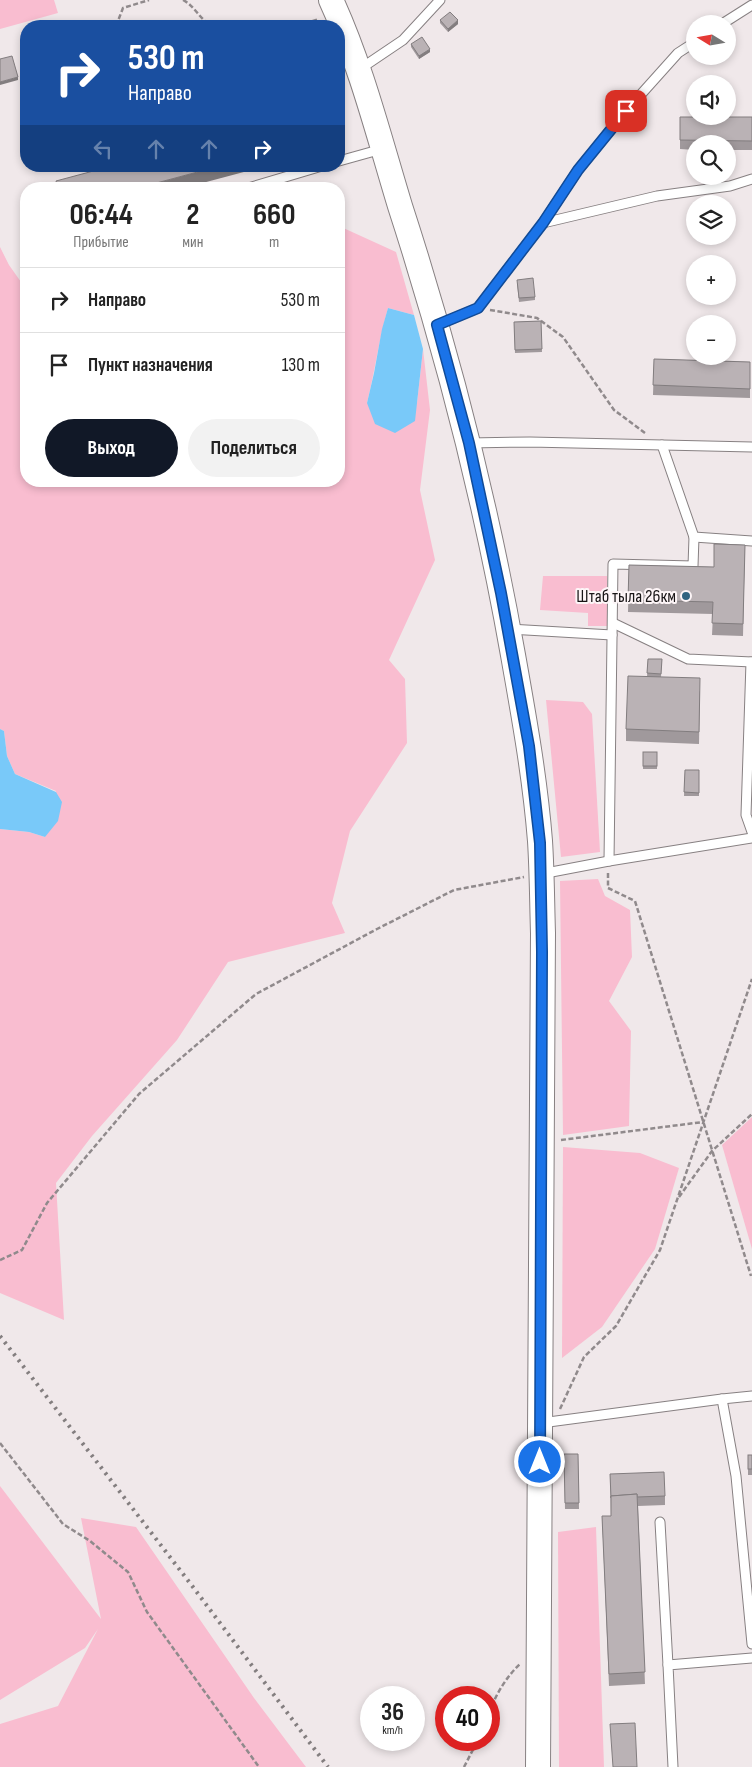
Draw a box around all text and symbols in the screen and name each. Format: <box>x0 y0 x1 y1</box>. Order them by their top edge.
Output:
north arrow <box>686 15 736 65</box>
map controls <box>686 15 736 365</box>
text: 530 m <box>128 37 204 80</box>
icon: right <box>45 40 110 105</box>
button: sound <box>686 75 736 125</box>
text: Направо <box>128 80 192 107</box>
pin <box>605 90 647 132</box>
icon: arrive <box>612 97 640 125</box>
icon: left <box>89 135 117 163</box>
icon: ahead <box>142 135 170 163</box>
icon: ahead <box>195 135 223 163</box>
icon: right <box>248 135 276 163</box>
button: search <box>686 135 736 185</box>
button: layers <box>686 195 736 245</box>
text: 06:44 <box>70 197 133 233</box>
text: 2 <box>186 197 199 233</box>
text: 660 <box>253 197 295 233</box>
text: Прибытие <box>73 233 129 252</box>
text: мин <box>182 233 203 252</box>
text: m <box>269 233 279 252</box>
button: + <box>686 255 736 305</box>
icon: right <box>45 286 73 314</box>
text: Направо <box>88 289 146 312</box>
text: 530 m <box>281 289 320 312</box>
button: − <box>686 315 736 365</box>
icon: arrive <box>45 351 73 379</box>
text: Пункт назначения <box>88 354 213 377</box>
text: 130 m <box>282 354 320 377</box>
button: Выход <box>45 419 178 477</box>
button: Поделиться <box>188 419 320 477</box>
place label: Штаб тыла 26км <box>576 586 676 607</box>
marker: Штаб тыла 26км <box>680 590 692 602</box>
position arrow <box>513 1435 565 1487</box>
speed limit sign: 40 <box>435 1686 500 1751</box>
text: 36 <box>381 1697 404 1728</box>
text: km/h <box>382 1723 403 1738</box>

